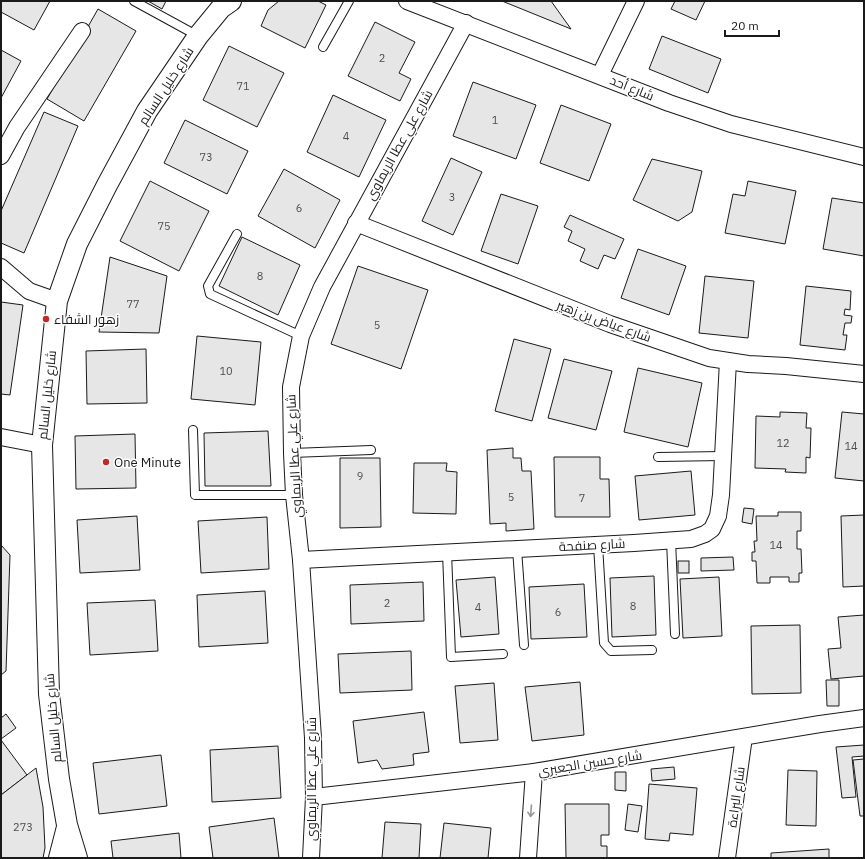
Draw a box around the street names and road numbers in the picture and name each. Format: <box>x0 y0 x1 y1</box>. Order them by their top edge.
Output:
street label: شارع خليل السالم <box>134 44 198 129</box>
street label: شارع أحد <box>608 72 656 104</box>
street label: شارع علي عطا الريماوي <box>362 87 438 204</box>
street label: شارع عياض بن زهير <box>554 296 654 346</box>
street label: شارع خليل السالم <box>34 350 61 441</box>
street label: شارع علي عطا الريماوي <box>282 394 308 518</box>
street label: شارع صنفحة <box>558 535 626 555</box>
street label: شارع خليل السالم <box>41 673 66 763</box>
street label: شارع علي عطا الريماوي <box>303 717 322 841</box>
street label: شارع حسين الجعبري <box>537 746 644 782</box>
street label: شارع البراءة <box>723 766 749 828</box>

